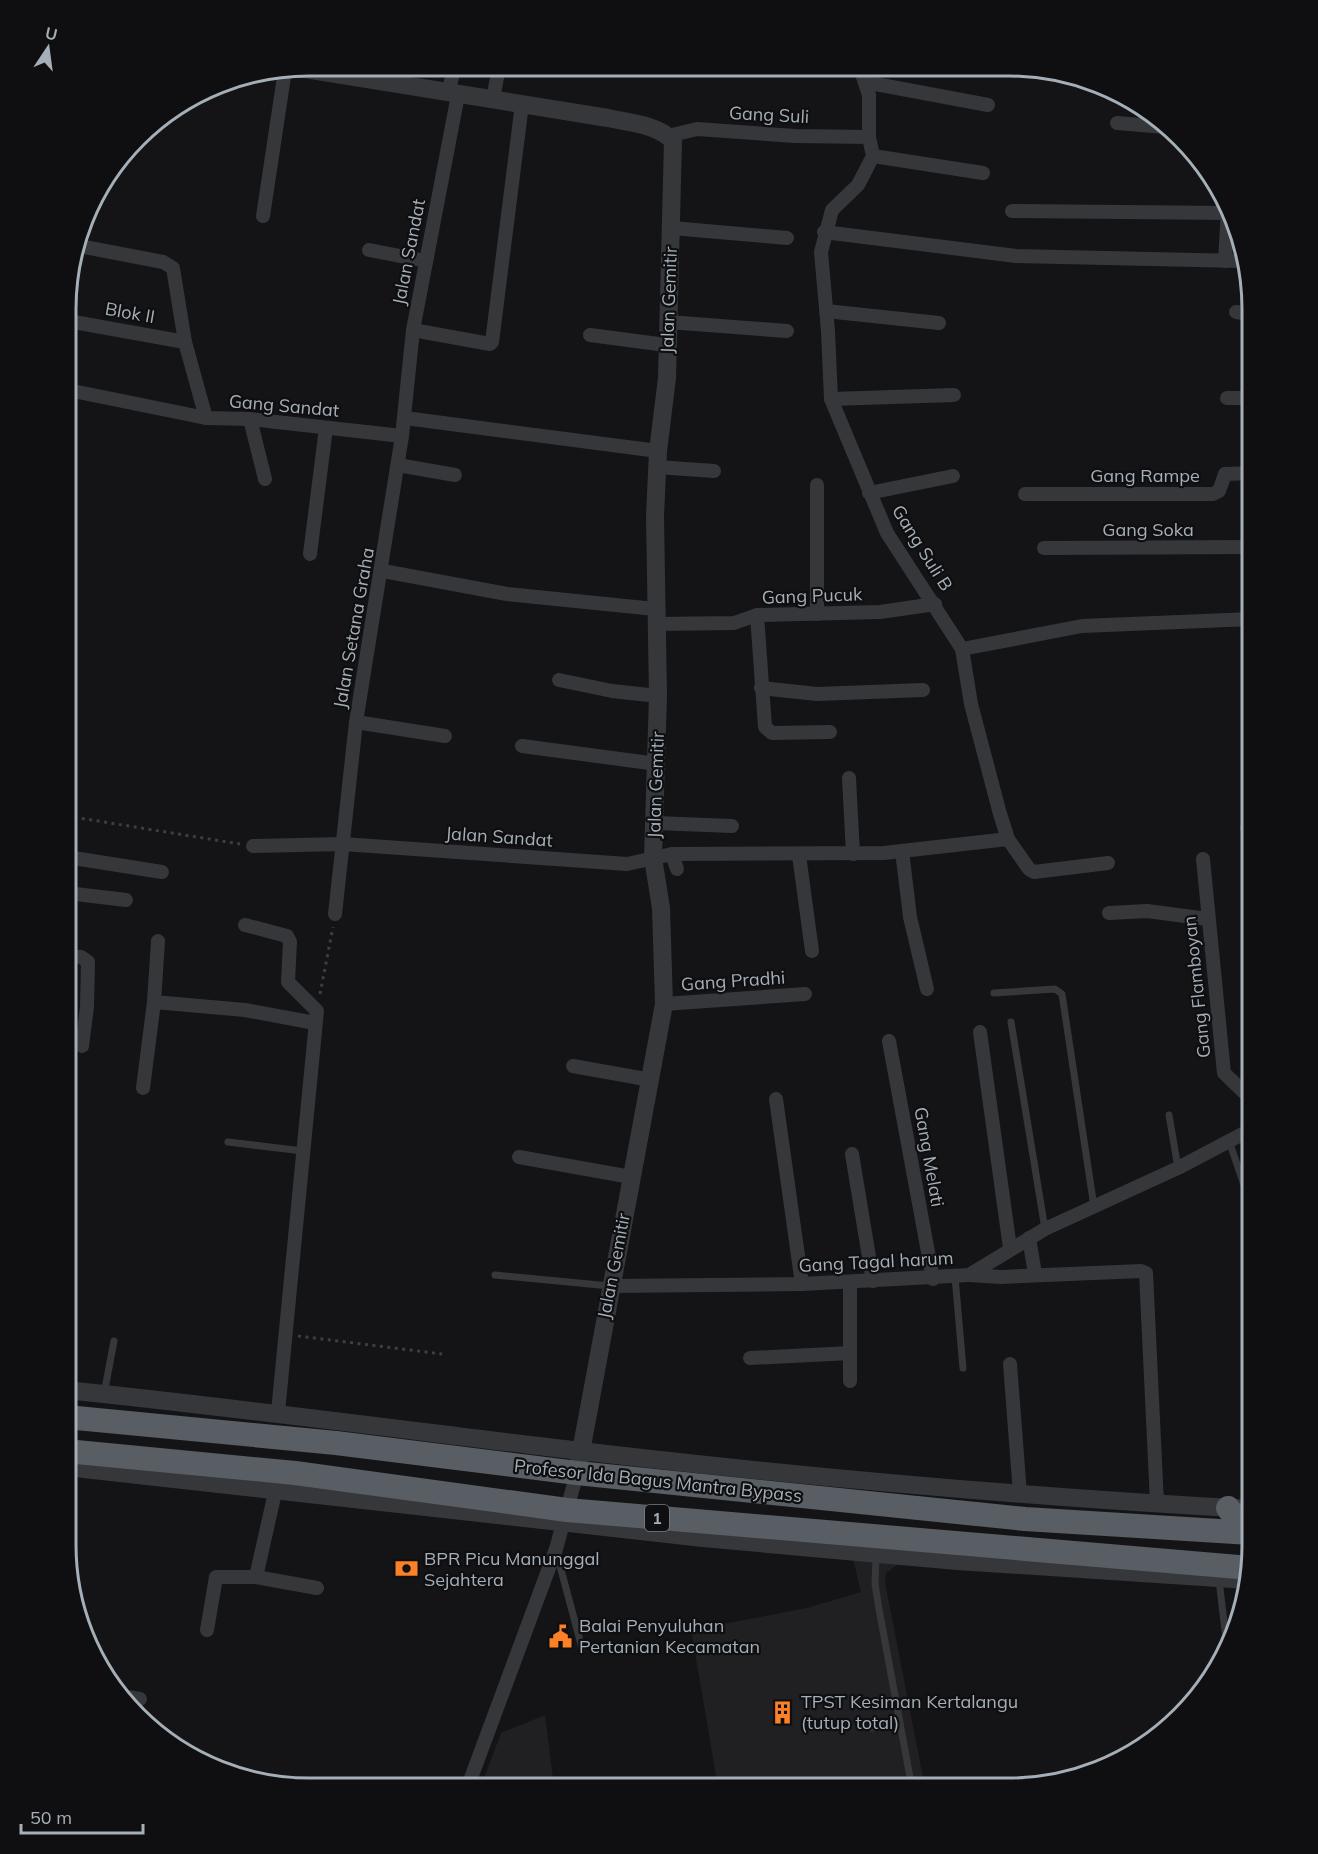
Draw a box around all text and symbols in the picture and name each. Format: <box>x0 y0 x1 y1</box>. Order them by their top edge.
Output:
north arrow <box>18 18 78 78</box>
text: U <box>43 22 59 44</box>
street label: Gang Suli <box>728 101 810 128</box>
street label: Jalan Sandat <box>387 197 430 307</box>
street label: Jalan Gemitir <box>655 246 682 354</box>
street label: Blok II <box>103 297 157 328</box>
street label: Gang Sandat <box>228 389 340 422</box>
street label: Gang Rampe <box>1090 464 1200 487</box>
street label: Gang Suli B <box>887 500 958 595</box>
street label: Gang Soka <box>1102 518 1194 541</box>
street label: Jalan Setana Graha <box>328 546 379 710</box>
street label: Gang Pucuk <box>761 582 863 609</box>
street label: Jalan Gemitir <box>642 731 669 839</box>
street label: Jalan Sandat <box>445 821 553 852</box>
street label: Gang Flamboyan <box>1178 915 1215 1059</box>
street label: Gang Pradhi <box>680 965 786 996</box>
street label: Gang Melati <box>909 1105 950 1209</box>
street label: Jalan Gemitir <box>592 1211 635 1321</box>
street label: Gang Tagal harum <box>798 1246 954 1277</box>
street label: Profesor Ida Bagus Mantra Bypass <box>513 1454 803 1507</box>
road number: 1 <box>645 1505 669 1531</box>
place label: BPR Picu Manunggal Sejahtera <box>424 1547 600 1591</box>
bank icon: BPR Picu Manunggal Sejahtera <box>393 1556 419 1582</box>
place label: Balai Penyuluhan Pertanian Kecamatan <box>579 1614 760 1658</box>
public building icon: Balai Penyuluhan Pertanian Kecamatan <box>548 1623 574 1649</box>
place label: TPST Kesiman Kertalangu (tutup total) <box>801 1690 1018 1734</box>
building icon: TPST Kesiman Kertalangu (tutup total) <box>770 1699 796 1725</box>
scale bar <box>21 1797 142 1835</box>
text: 50 m <box>30 1806 72 1829</box>

